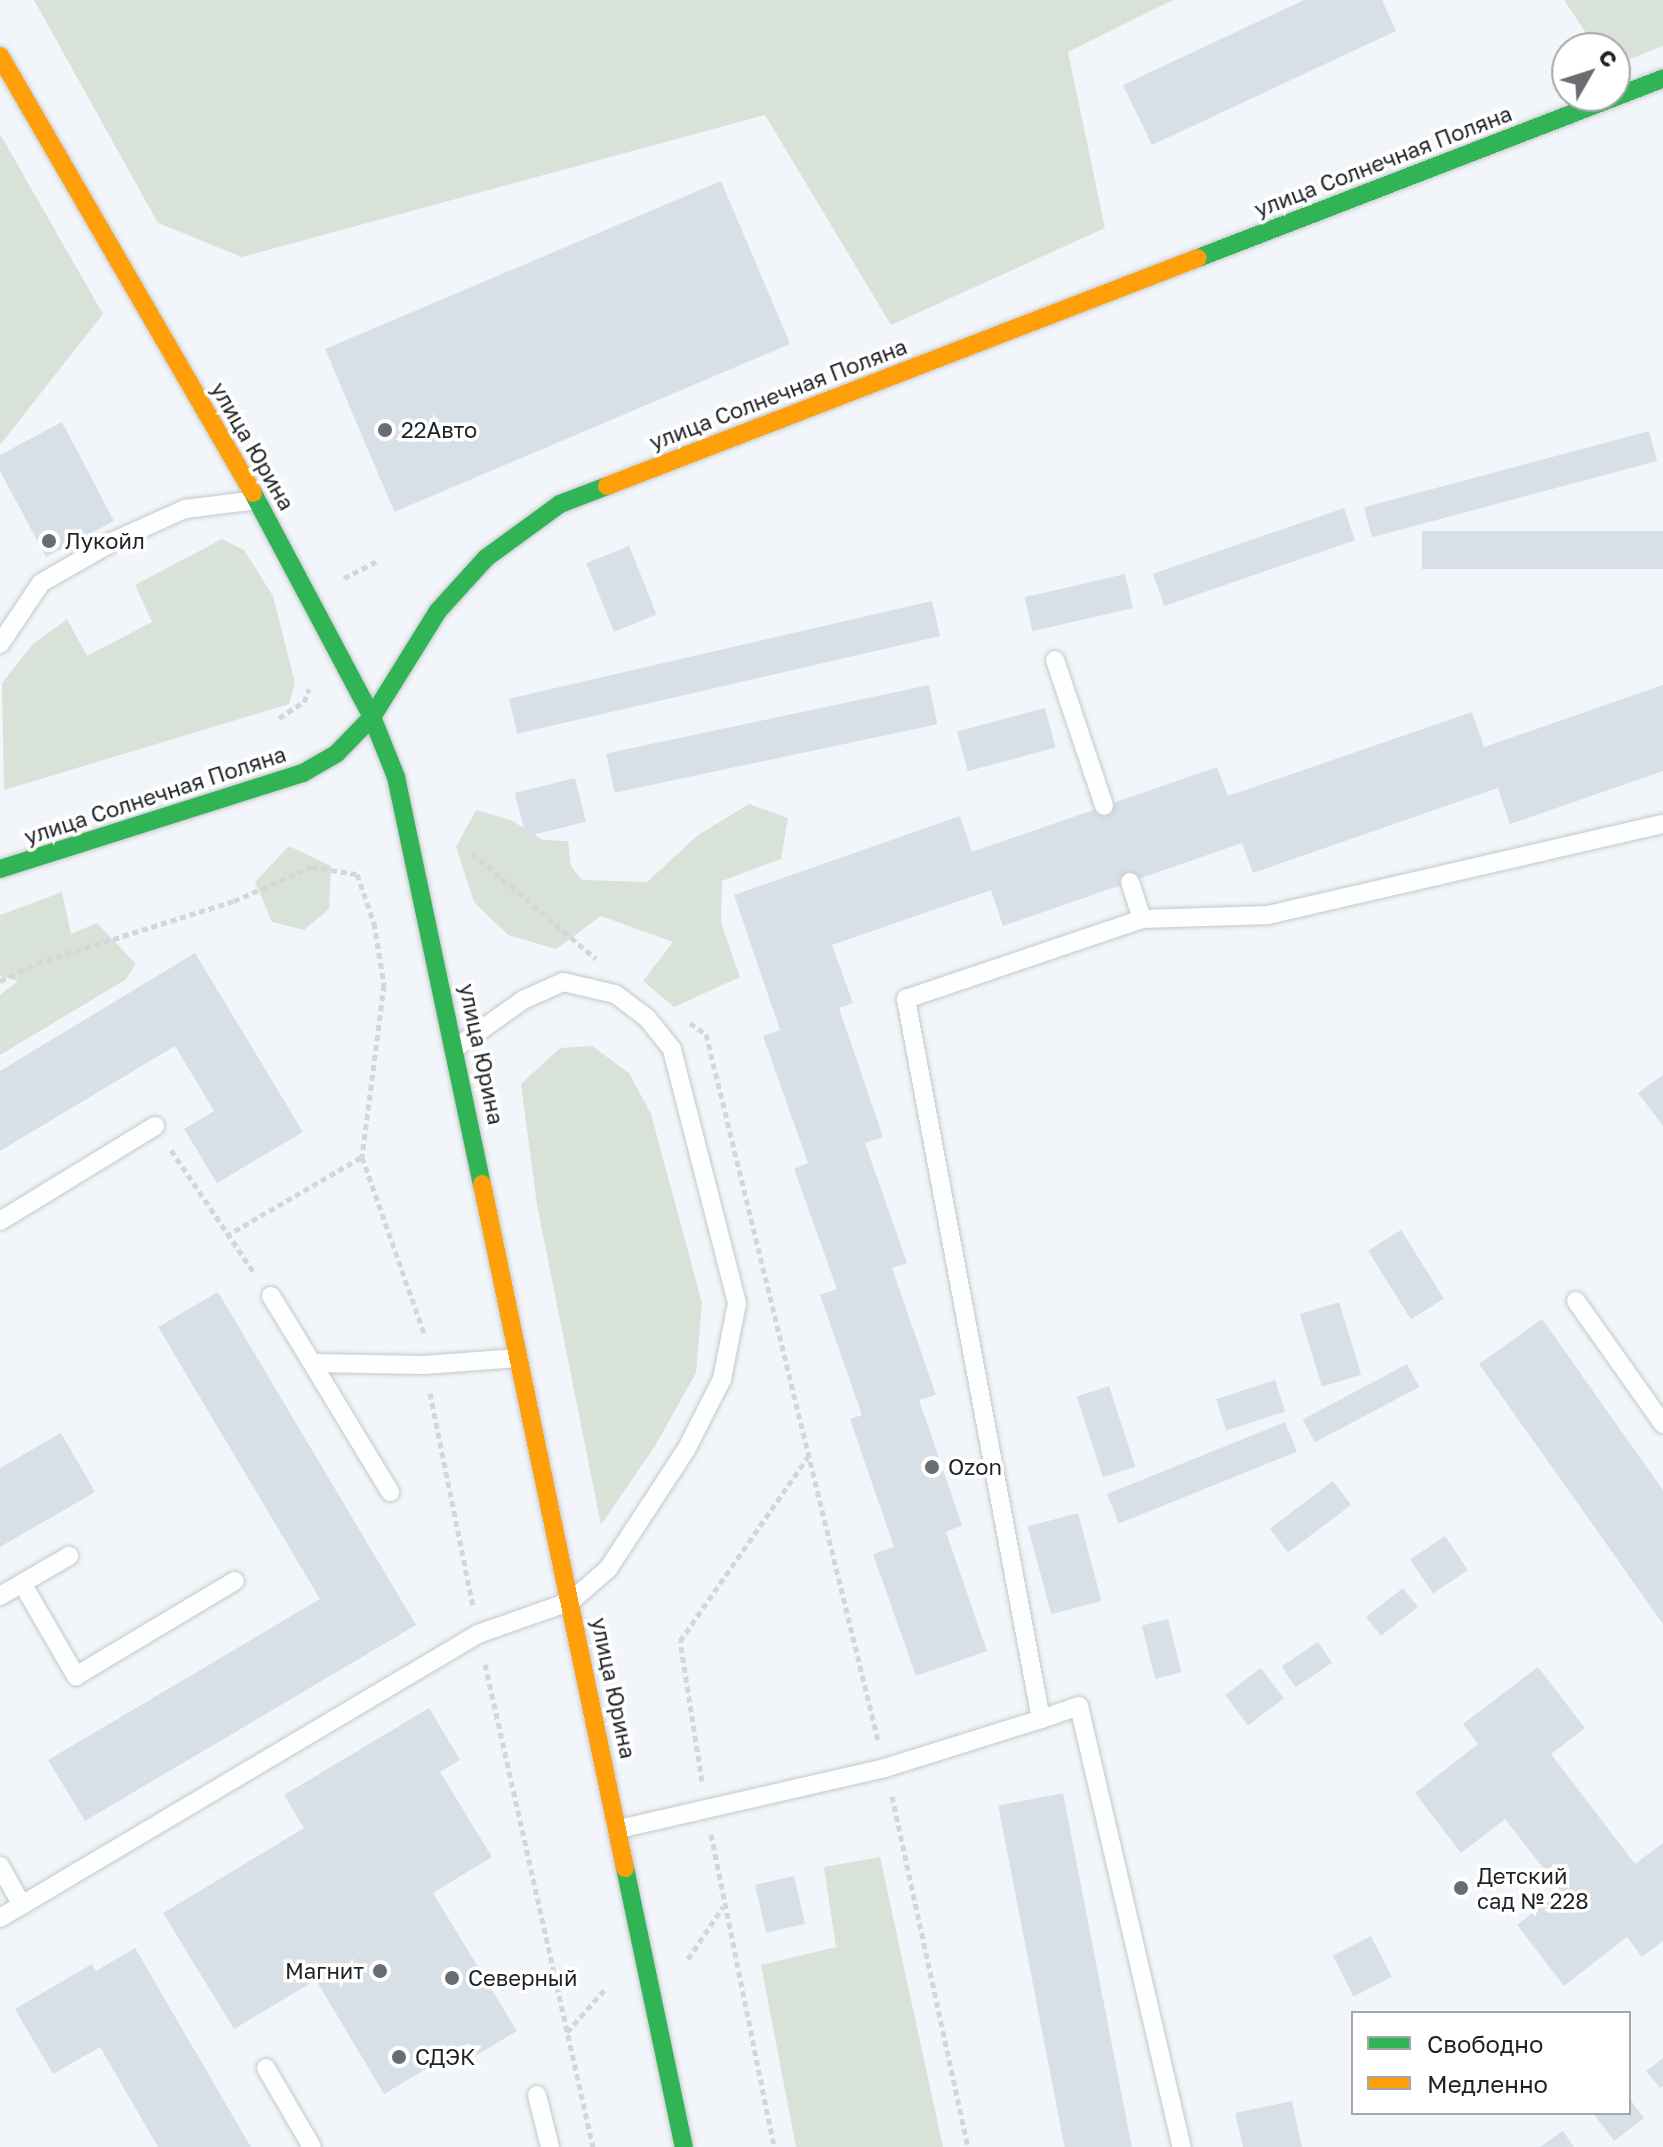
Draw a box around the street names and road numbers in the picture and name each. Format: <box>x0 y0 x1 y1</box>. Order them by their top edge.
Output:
street label: улица Солнечная Поляна <box>1250 100 1516 222</box>
street label: улица Солнечная Поляна <box>645 333 911 455</box>
street label: улица Юрина <box>206 377 300 515</box>
street label: улица Солнечная Поляна <box>21 740 289 850</box>
street label: улица Юрина <box>454 981 510 1127</box>
street label: улица Юрина <box>586 1615 642 1761</box>

